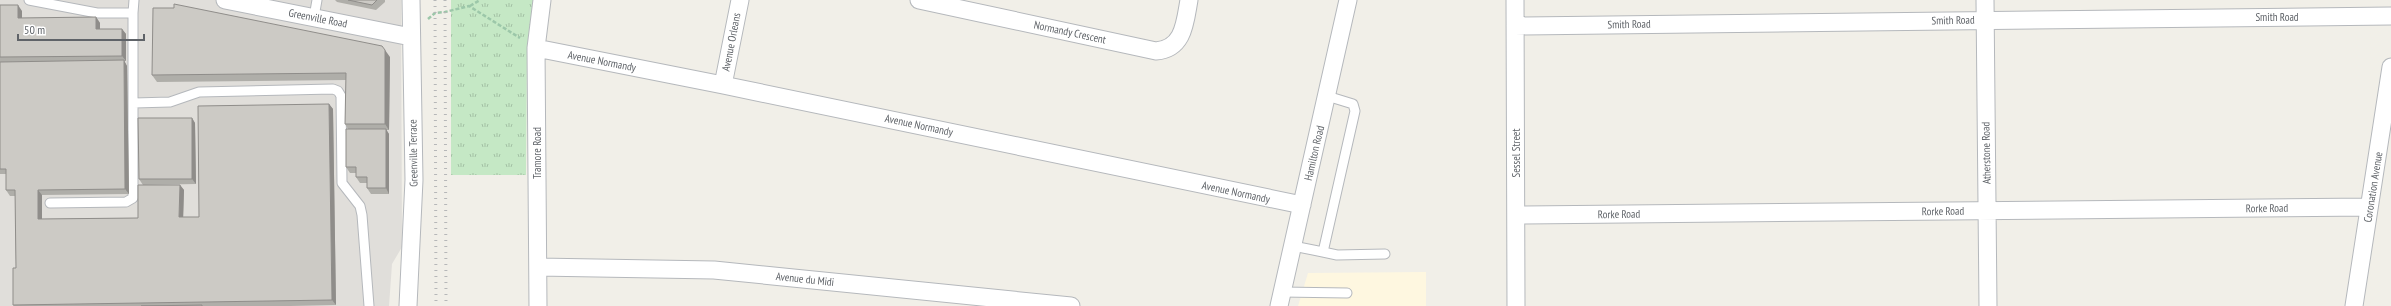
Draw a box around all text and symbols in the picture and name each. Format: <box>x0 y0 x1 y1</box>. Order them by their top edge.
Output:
street label: Greenville Road <box>287 5 349 31</box>
street label: Smith Road <box>2255 10 2299 24</box>
street label: Avenue Orleans <box>718 11 744 72</box>
street label: Smith Road <box>1931 13 1975 27</box>
scale bar <box>18 16 144 42</box>
street label: Smith Road <box>1607 17 1651 31</box>
street label: Normandy Crescent <box>1033 18 1107 46</box>
text: 50 m <box>24 22 45 37</box>
street label: Avenue Normandy <box>567 48 638 75</box>
street label: Avenue Normandy <box>884 111 955 139</box>
street label: Greenville Terrace <box>405 119 421 187</box>
street label: Atherstone Road <box>1978 121 1994 184</box>
street label: Hamilton Road <box>1301 124 1327 182</box>
street label: Tramore Road <box>530 127 544 179</box>
street label: Sessel Street <box>1509 129 1523 177</box>
street label: Coronation Avenue <box>2361 150 2386 223</box>
street label: Avenue Normandy <box>1201 178 1272 206</box>
street label: Rorke Road <box>2246 201 2289 215</box>
street label: Rorke Road <box>1922 204 1965 218</box>
street label: Rorke Road <box>1598 207 1641 221</box>
street label: Avenue du Midi <box>775 269 835 289</box>

